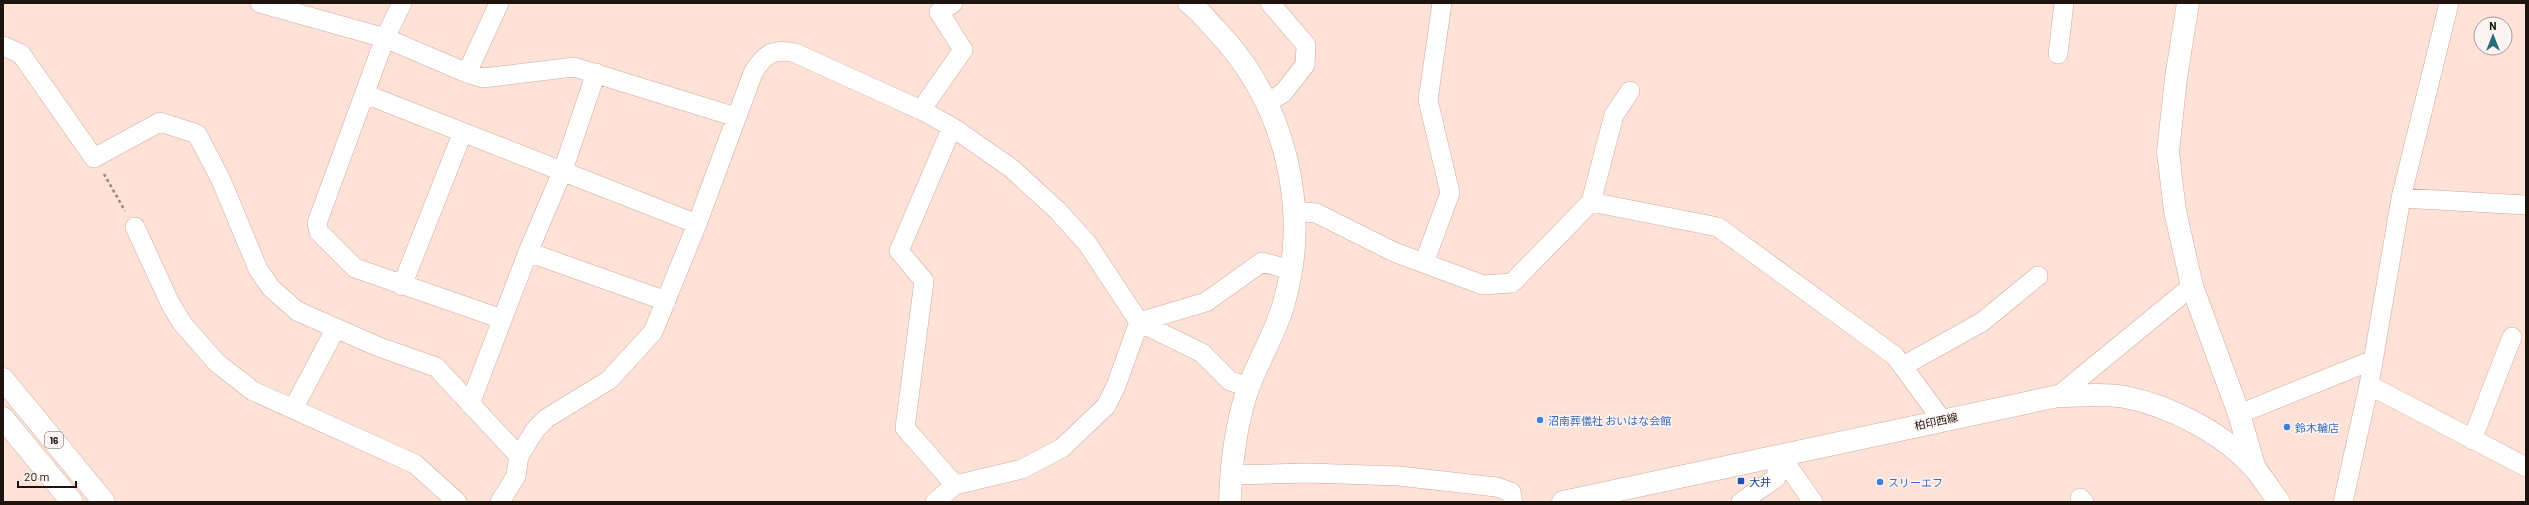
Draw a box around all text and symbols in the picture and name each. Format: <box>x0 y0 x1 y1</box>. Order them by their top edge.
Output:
north arrow <box>2473 16 2513 56</box>
text: N <box>2489 19 2497 32</box>
street label: 柏印西線 <box>1913 410 1959 432</box>
place label: 沼南葬儀社 おいはな会館 <box>1548 414 1671 427</box>
marker: 沼南葬儀社 おいはな会館 <box>1535 415 1545 425</box>
place label: 鈴木輪店 <box>2295 421 2339 434</box>
marker: 鈴木輪店 <box>2282 422 2292 432</box>
road number: 16 <box>45 432 63 448</box>
scale bar <box>18 463 76 489</box>
text: 20 m <box>24 469 50 483</box>
place label: 大井 <box>1749 475 1771 488</box>
marker: 大井 <box>1736 476 1746 486</box>
place label: スリーエフ <box>1888 476 1943 489</box>
marker: スリーエフ <box>1875 477 1885 487</box>

